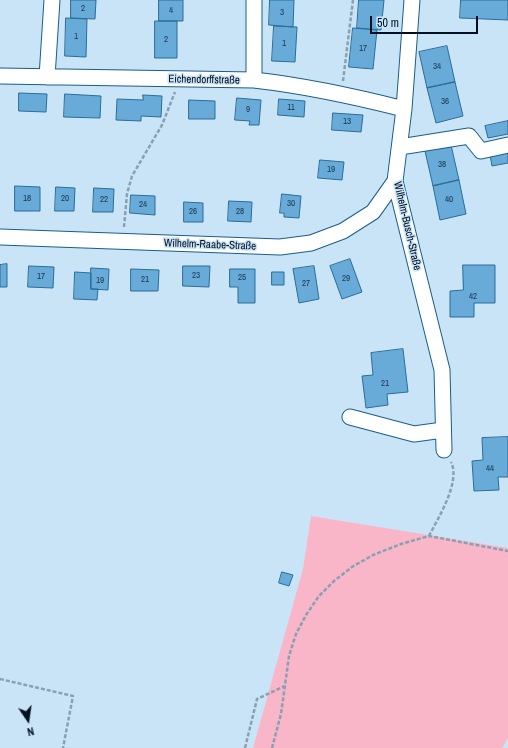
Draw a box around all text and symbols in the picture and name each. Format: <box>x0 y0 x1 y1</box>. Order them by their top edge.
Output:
house number: 2 <box>81 4 85 14</box>
house number: 4 <box>169 6 173 16</box>
house number: 3 <box>280 8 284 18</box>
scale bar <box>372 8 480 34</box>
text: 50 m <box>377 15 399 31</box>
house number: 1 <box>74 32 78 42</box>
house number: 2 <box>164 35 168 45</box>
house number: 1 <box>282 39 286 49</box>
house number: 17 <box>359 44 367 54</box>
house number: 34 <box>433 62 441 72</box>
street label: Eichendorffstraße <box>168 73 240 87</box>
house number: 36 <box>441 97 449 107</box>
house number: 11 <box>287 103 295 113</box>
house number: 9 <box>246 105 250 115</box>
house number: 13 <box>343 117 351 127</box>
house number: 38 <box>438 160 446 170</box>
house number: 19 <box>327 165 335 175</box>
street label: Wilhelm-Busch-Straße <box>390 180 424 272</box>
house number: 18 <box>23 194 31 204</box>
house number: 20 <box>61 194 69 204</box>
house number: 22 <box>100 195 108 205</box>
house number: 40 <box>445 195 453 205</box>
house number: 30 <box>287 199 295 209</box>
house number: 24 <box>139 200 147 210</box>
house number: 26 <box>189 207 197 217</box>
house number: 28 <box>236 207 244 217</box>
street label: Wilhelm-Raabe-Straße <box>164 237 256 253</box>
house number: 23 <box>192 271 200 281</box>
house number: 17 <box>37 272 45 282</box>
house number: 25 <box>238 273 246 283</box>
house number: 29 <box>342 274 350 284</box>
house number: 21 <box>141 275 149 285</box>
house number: 19 <box>96 276 104 286</box>
house number: 27 <box>302 279 310 289</box>
house number: 42 <box>469 292 477 302</box>
house number: 21 <box>381 379 389 389</box>
house number: 44 <box>486 464 494 474</box>
north arrow <box>8 700 48 740</box>
text: N <box>26 724 35 739</box>

